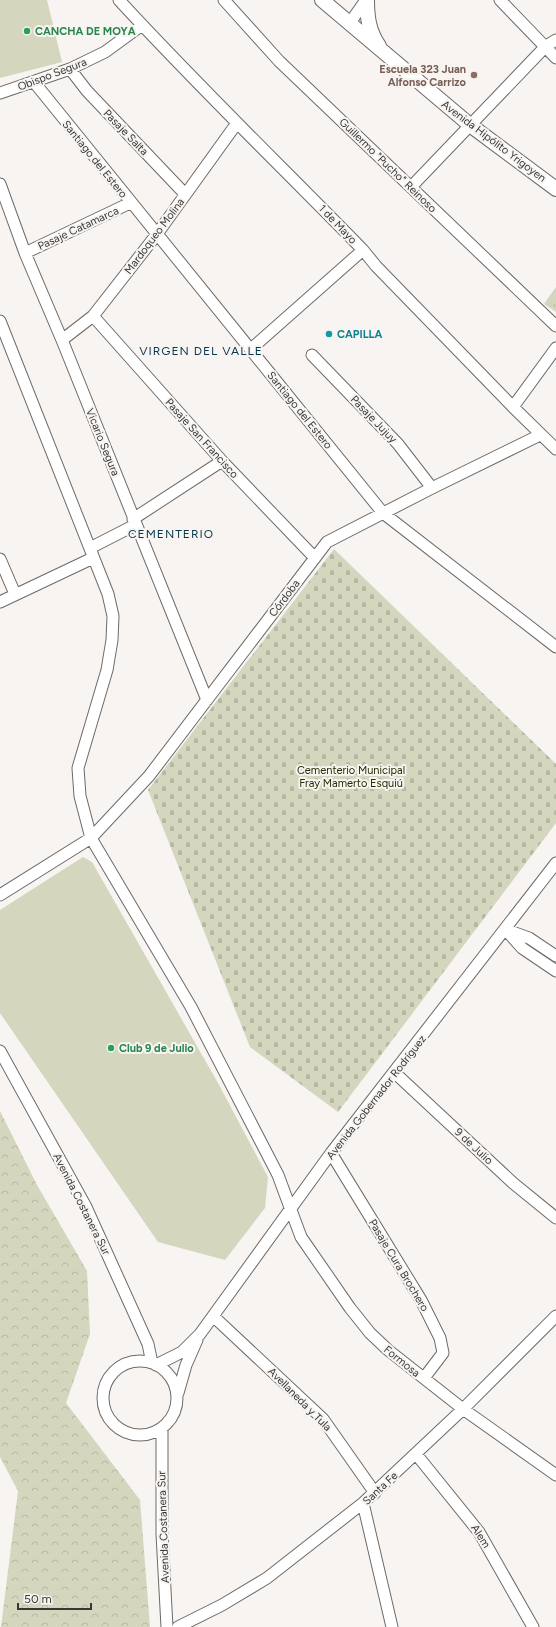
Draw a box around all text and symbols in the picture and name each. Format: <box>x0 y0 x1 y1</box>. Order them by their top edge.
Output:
place label: CANCHA DE MOYA <box>35 25 136 38</box>
marker: CANCHA DE MOYA <box>22 26 32 36</box>
street label: Obispo Segura <box>16 55 89 94</box>
place label: Escuela 323 Juan Alfonso Carrizo <box>379 63 467 89</box>
marker: Escuela 323 Juan Alfonso Carrizo <box>469 70 479 80</box>
street label: Avenida Hipólito Yrigoyen <box>439 98 548 185</box>
street label: Pasaje Salta <box>101 107 151 158</box>
street label: Guillermo "Pucho" Reinoso <box>336 115 439 215</box>
street label: Santiago del Estero <box>59 118 130 201</box>
street label: Mardoqueo Molina <box>122 196 187 277</box>
street label: 1 de Mayo <box>316 202 359 247</box>
street label: Pasaje Catamarca <box>36 204 121 253</box>
place label: CAPILLA <box>337 328 382 341</box>
marker: CAPILLA <box>324 329 334 339</box>
district label: VIRGEN DEL VALLE <box>139 344 263 358</box>
street label: Santiago del Estero <box>264 369 335 452</box>
street label: Pasaje Jujuy <box>348 393 400 446</box>
street label: Pasaje San Francisco <box>162 396 241 481</box>
street label: Vicario Segura <box>83 406 122 478</box>
district label: CEMENTERIO <box>128 527 214 541</box>
street label: Córdoba <box>266 577 303 619</box>
park label: Cementerio Municipal Fray Mamerto Esquiú <box>297 764 405 790</box>
street label: Avenida Gobernador Rodríguez <box>324 1033 429 1162</box>
place label: Club 9 de Julio <box>119 1042 194 1055</box>
marker: Club 9 de Julio <box>106 1043 116 1053</box>
street label: 9 de Julio <box>452 1125 495 1167</box>
street label: Avenida Costanera Sur <box>50 1151 113 1257</box>
street label: Pasaje Cura Brochero <box>366 1217 431 1314</box>
street label: Formosa <box>381 1343 422 1380</box>
street label: Avellaneda y Tula <box>265 1365 334 1434</box>
street label: Santa Fe <box>360 1469 400 1508</box>
street label: Avenida Costanera Sur <box>155 1470 172 1583</box>
street label: Alem <box>468 1522 493 1550</box>
scale bar <box>18 1585 91 1611</box>
text: 50 m <box>24 1592 52 1606</box>

